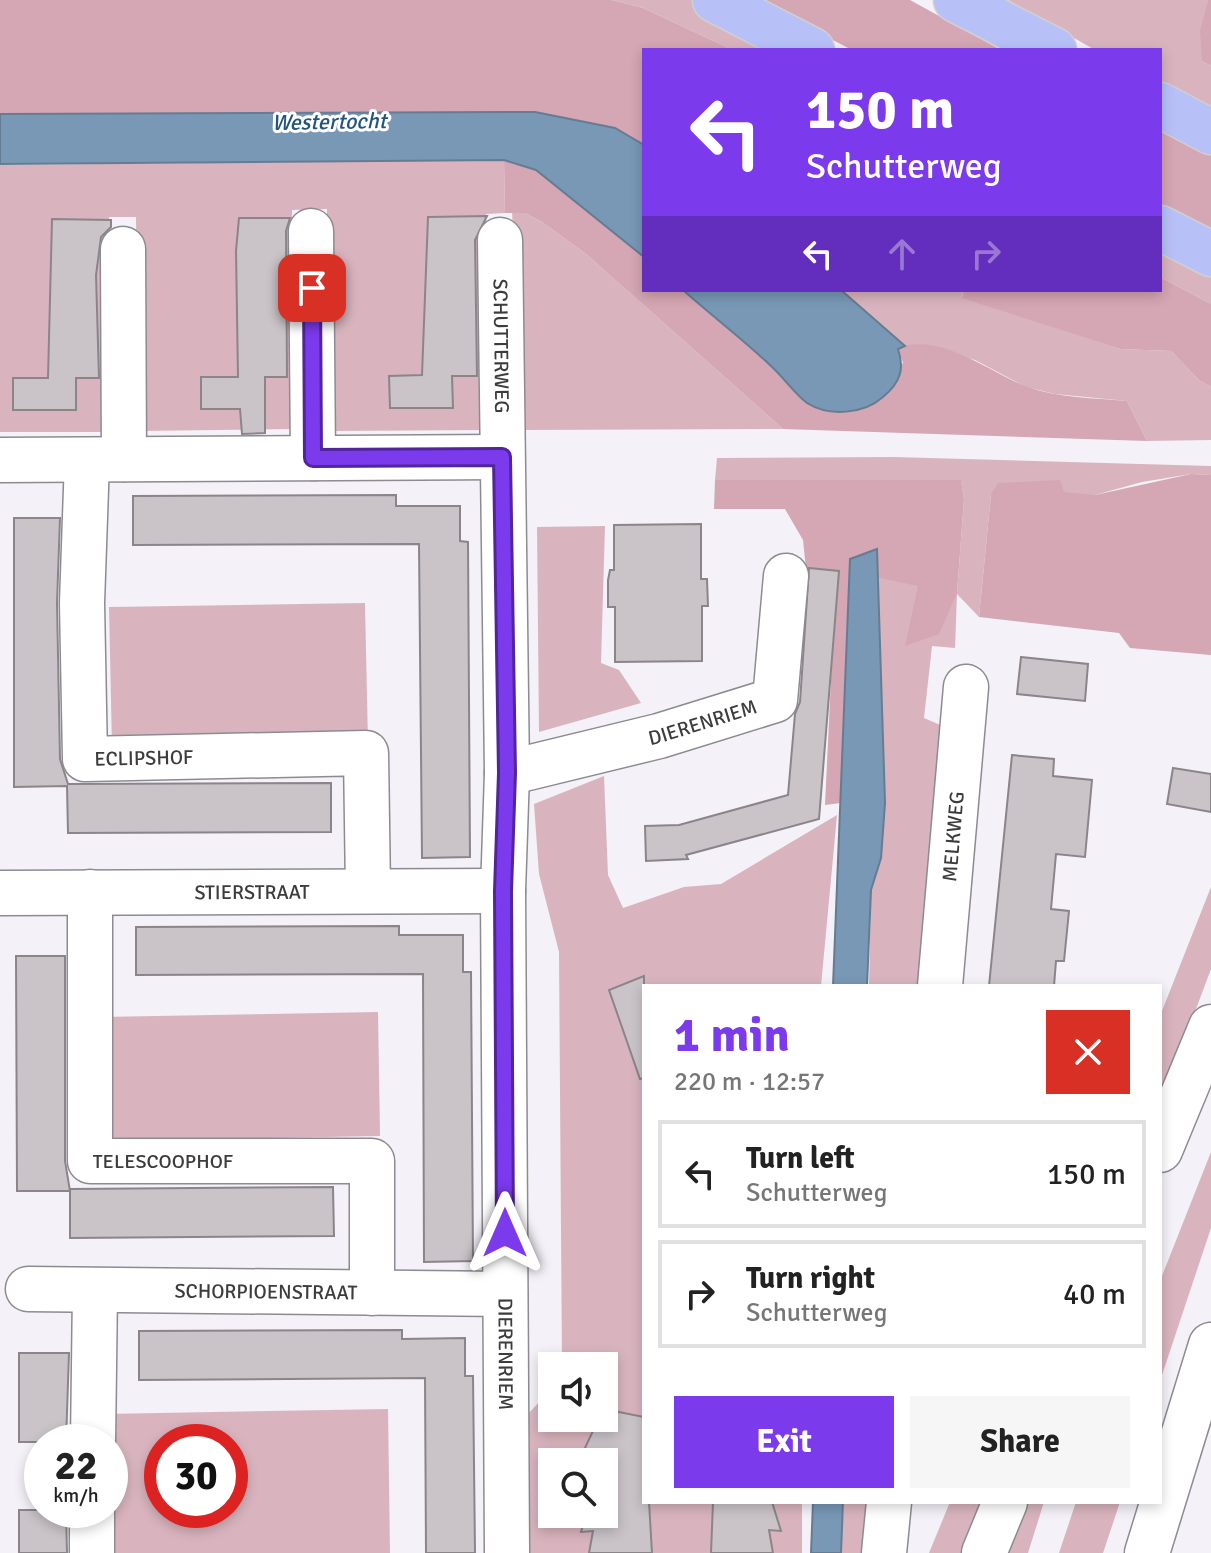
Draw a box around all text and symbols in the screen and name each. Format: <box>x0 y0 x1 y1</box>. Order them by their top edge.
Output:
text: 150 m <box>806 75 954 144</box>
icon: left <box>674 80 778 184</box>
water label: Westertocht <box>272 107 389 136</box>
text: Schutterweg <box>806 144 1002 189</box>
icon: left <box>796 232 840 276</box>
icon: ahead <box>880 232 924 276</box>
icon: right <box>964 232 1008 276</box>
pin <box>278 254 346 322</box>
icon: arrive <box>290 266 334 310</box>
street label: SCHUTTERWEG <box>488 279 514 413</box>
street label: DIERENRIEM <box>646 694 760 751</box>
street label: ECLIPSHOF <box>94 745 194 772</box>
street label: MELKWEG <box>937 790 970 883</box>
street label: STIERSTRAAT <box>194 880 310 905</box>
text: 1 min <box>674 1006 790 1065</box>
button: close <box>1046 1010 1130 1094</box>
text: 220 m · 12:57 <box>674 1066 825 1098</box>
text: Turn left <box>746 1140 855 1177</box>
street label: TELESCOOPHOF <box>93 1149 233 1174</box>
icon: left <box>678 1152 722 1196</box>
text: 150 m <box>1047 1156 1126 1193</box>
text: Schutterweg <box>746 1177 887 1209</box>
position arrow <box>463 1191 547 1275</box>
text: Turn right <box>746 1260 875 1297</box>
icon: right <box>678 1272 722 1316</box>
text: 40 m <box>1063 1276 1126 1313</box>
street label: SCHORPIOENSTRAAT <box>175 1279 358 1305</box>
text: Schutterweg <box>746 1297 887 1329</box>
street label: DIERENRIEM <box>492 1298 518 1410</box>
map controls <box>538 1352 618 1528</box>
button: sound <box>538 1352 618 1432</box>
button: Exit <box>674 1396 894 1488</box>
button: Share <box>910 1396 1130 1488</box>
speed limit sign: 30 <box>144 1424 248 1528</box>
text: 22 <box>54 1441 98 1491</box>
button: search <box>538 1448 618 1528</box>
text: km/h <box>53 1483 99 1508</box>

